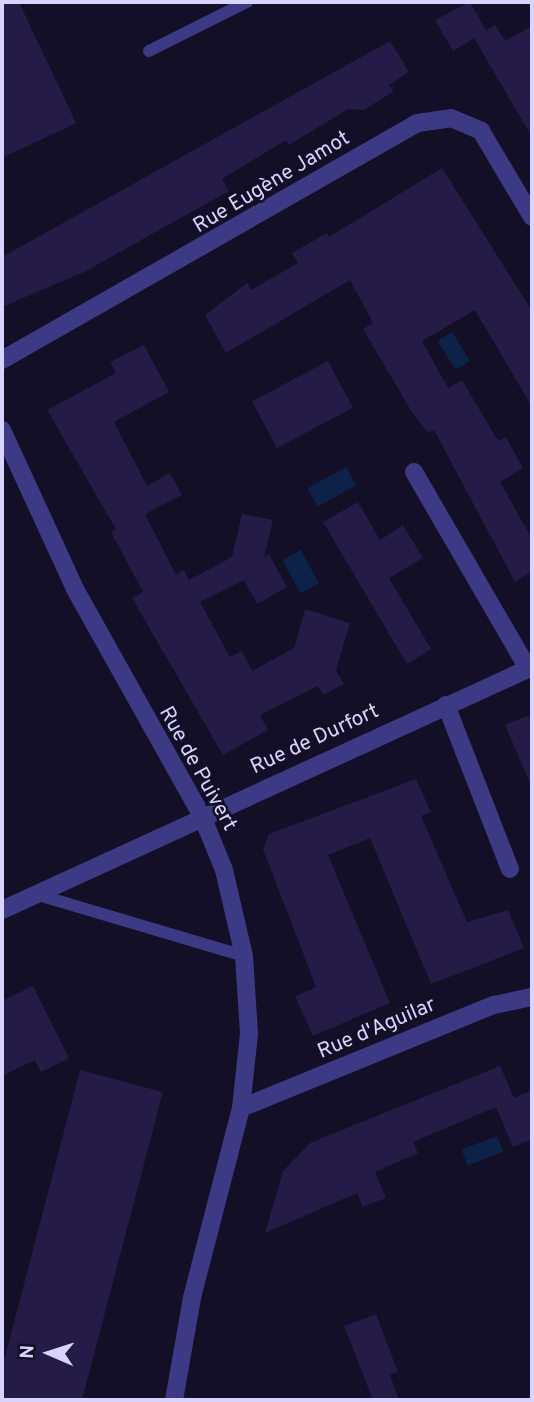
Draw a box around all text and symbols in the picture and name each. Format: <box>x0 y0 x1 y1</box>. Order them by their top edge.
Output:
street label: Rue Eugène Jamot <box>189 126 355 240</box>
street label: Rue de Durfort <box>247 699 383 781</box>
street label: Rue de Puivert <box>152 702 242 836</box>
street label: Rue d'Aguilar <box>314 993 440 1065</box>
north arrow <box>14 1318 84 1388</box>
text: N <box>16 1344 40 1359</box>

